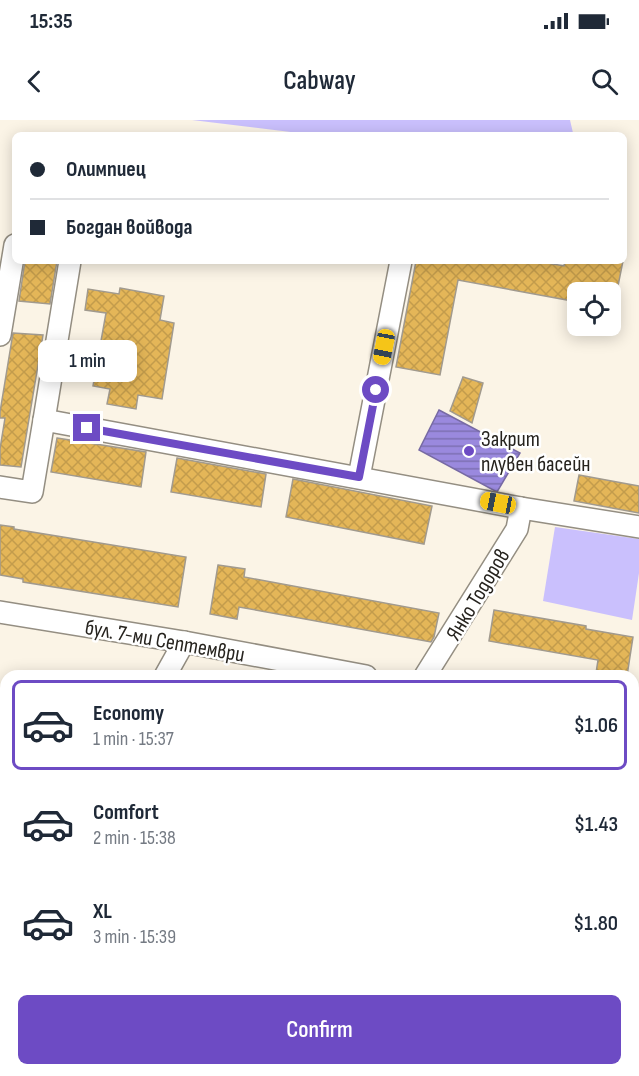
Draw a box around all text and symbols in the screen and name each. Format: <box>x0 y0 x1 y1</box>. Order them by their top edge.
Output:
text: 15:35 <box>30 8 73 35</box>
icon: back <box>18 65 51 98</box>
text: Cabway <box>283 65 356 97</box>
icon: search <box>588 65 621 98</box>
text: Олимпиец <box>66 156 146 183</box>
text: Богдан войвода <box>66 214 193 241</box>
map controls <box>567 282 621 336</box>
button: locate <box>567 282 621 336</box>
car <box>372 328 396 366</box>
callout: 1 min <box>38 341 136 383</box>
text: 1 min <box>69 349 106 373</box>
route start <box>362 376 389 403</box>
route end <box>73 414 100 441</box>
place label: Закрит плувен басейн <box>481 426 591 478</box>
marker: Закрит плувен басейн <box>462 444 476 458</box>
car <box>479 491 517 515</box>
street label: Янко Тодоров <box>440 544 516 646</box>
street label: бул. 7-ми Септември <box>83 614 247 669</box>
icon: car <box>21 698 75 752</box>
text: Economy <box>93 700 164 727</box>
text: $1.06 <box>574 712 618 739</box>
text: 1 min · 15:37 <box>93 727 174 751</box>
icon: car <box>21 797 75 851</box>
text: Comfort <box>93 799 159 826</box>
text: $1.43 <box>574 811 618 838</box>
text: 2 min · 15:38 <box>93 826 176 850</box>
icon: car <box>21 896 75 950</box>
text: XL <box>93 898 112 925</box>
text: $1.80 <box>573 910 618 937</box>
text: 3 min · 15:39 <box>93 925 176 949</box>
button: Confirm <box>18 995 621 1064</box>

